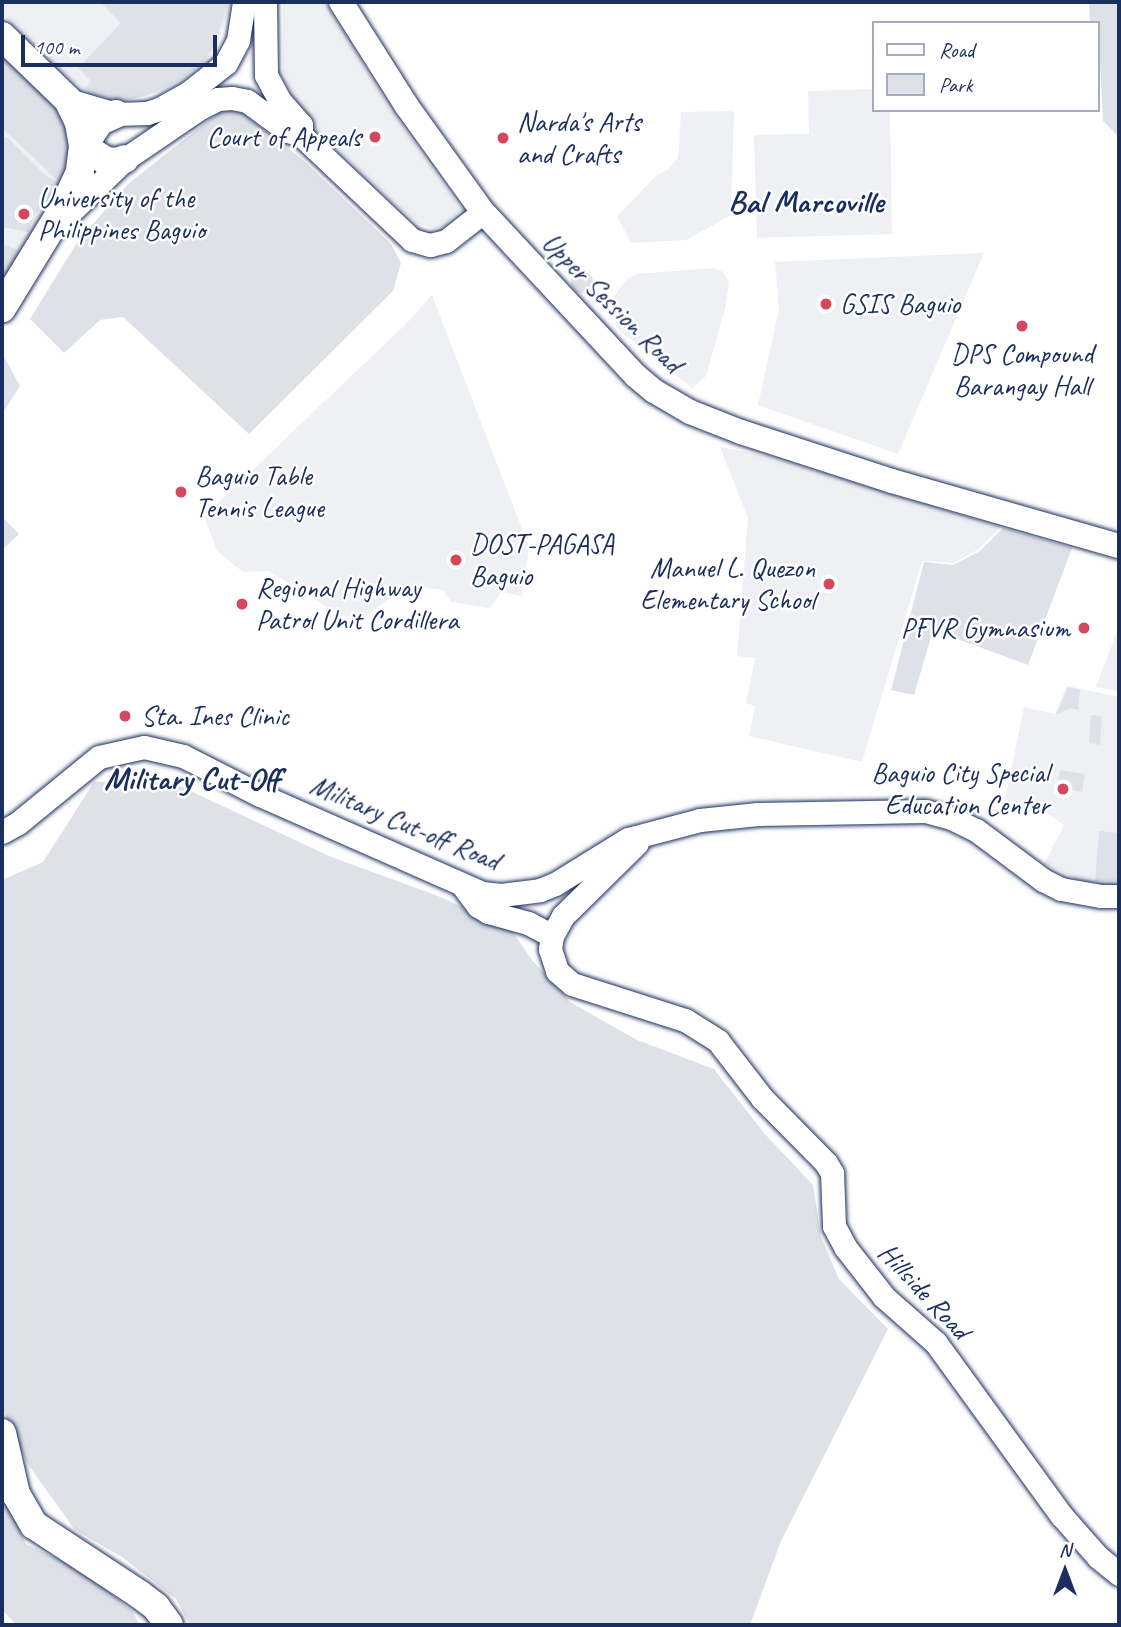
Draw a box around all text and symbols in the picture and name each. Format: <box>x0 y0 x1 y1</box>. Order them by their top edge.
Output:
scale bar <box>24 21 220 65</box>
legend <box>872 21 1100 112</box>
text: 100 m <box>34 34 79 60</box>
text: Road <box>939 37 974 63</box>
text: Park <box>939 72 972 98</box>
place label: Narda's Arts and Crafts <box>517 105 641 171</box>
place label: Court of Appeals <box>207 120 361 154</box>
marker: Court of Appeals <box>367 129 383 145</box>
marker: Narda's Arts and Crafts <box>495 130 511 146</box>
place label: University of the Philippines Baguio <box>38 181 206 247</box>
district label: Bal Marcoville <box>728 183 884 221</box>
marker: University of the Philippines Baguio <box>16 206 32 222</box>
street label: Upper Session Road <box>535 226 689 380</box>
place label: GSIS Baguio <box>840 287 960 321</box>
marker: GSIS Baguio <box>818 296 834 312</box>
marker: DPS Compound Barangay Hall <box>1014 318 1030 334</box>
place label: DPS Compound Barangay Hall <box>951 337 1093 403</box>
place label: Baguio Table Tennis League <box>195 459 323 525</box>
marker: Baguio Table Tennis League <box>173 484 189 500</box>
place label: DOST-PAGASA Baguio <box>470 527 614 593</box>
place label: Manuel L. Quezon Elementary School <box>640 551 815 617</box>
marker: DOST-PAGASA Baguio <box>448 552 464 568</box>
place label: Regional Highway Patrol Unit Cordillera <box>256 571 459 637</box>
marker: Manuel L. Quezon Elementary School <box>821 576 837 592</box>
marker: Regional Highway Patrol Unit Cordillera <box>234 596 250 612</box>
place label: PFVR Gymnasium <box>901 611 1070 645</box>
marker: PFVR Gymnasium <box>1076 620 1092 636</box>
place label: Sta. Ines Clinic <box>141 699 290 733</box>
marker: Sta. Ines Clinic <box>115 706 135 726</box>
place label: Baguio City Special Education Center <box>871 756 1049 822</box>
district label: Military Cut-Off <box>104 760 280 798</box>
street label: Military Cut-off Road <box>305 768 505 878</box>
marker: Baguio City Special Education Center <box>1055 781 1071 797</box>
street label: Hillside Road <box>871 1236 977 1346</box>
north arrow <box>1030 1536 1100 1606</box>
text: N <box>1059 1538 1071 1562</box>

